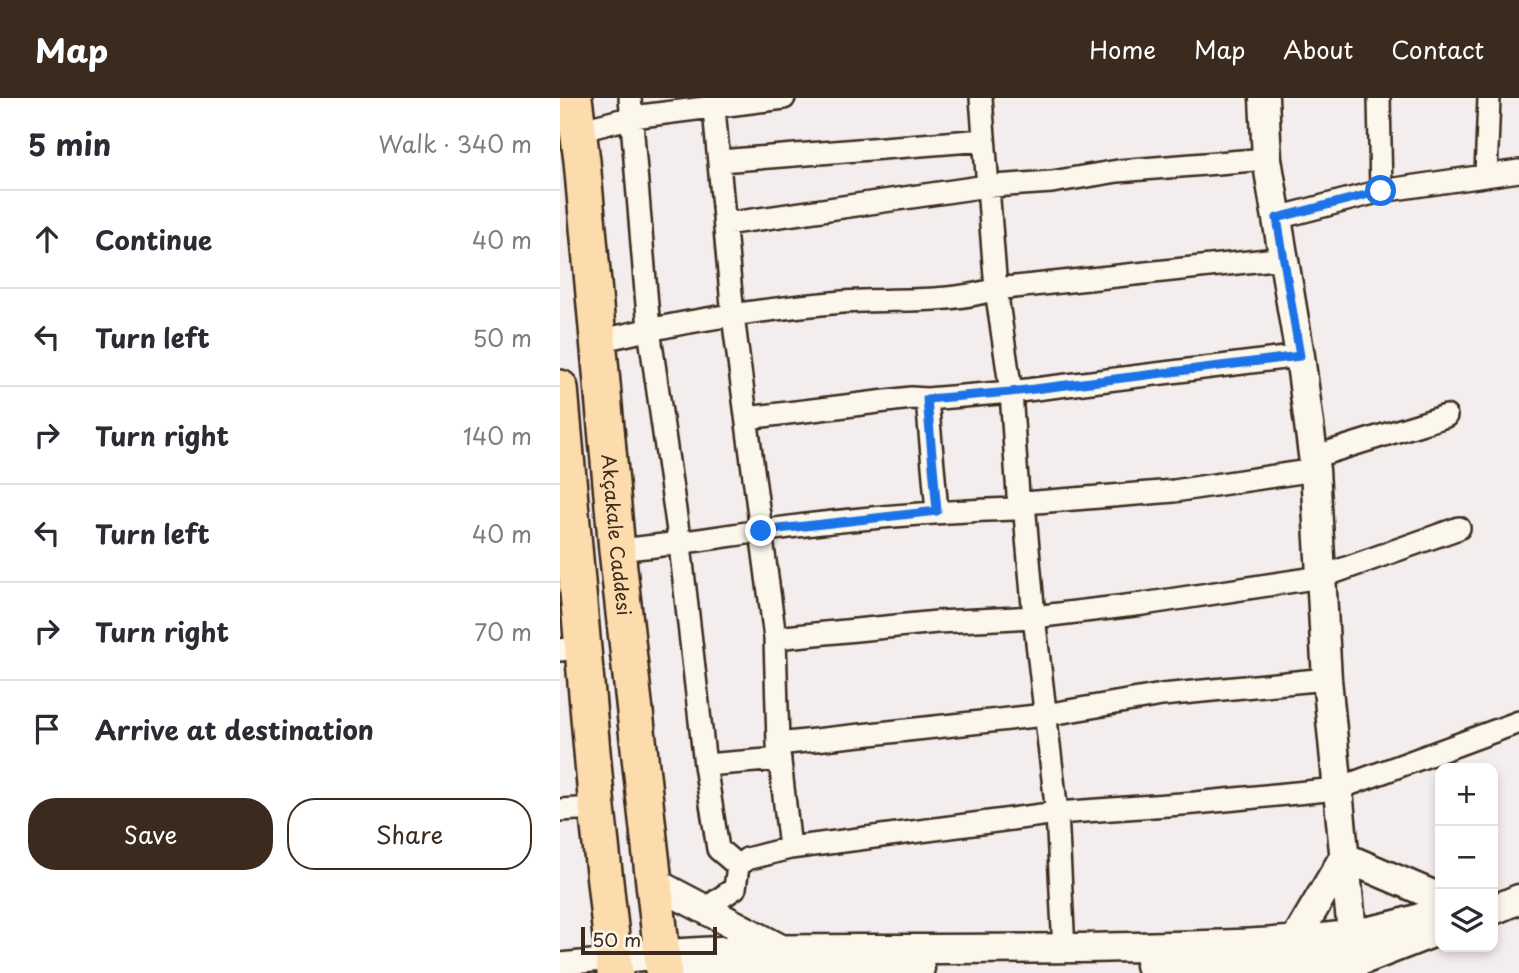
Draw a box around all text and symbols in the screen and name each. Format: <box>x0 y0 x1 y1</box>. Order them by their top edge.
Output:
text: Map <box>35 24 108 74</box>
text: Home <box>1089 31 1156 67</box>
text: Map <box>1194 31 1245 67</box>
text: About <box>1283 31 1353 67</box>
text: Contact <box>1391 31 1484 67</box>
text: 5 min <box>28 121 111 166</box>
text: Walk · 340 m <box>379 126 532 161</box>
route start <box>1365 175 1396 206</box>
icon: ahead <box>28 220 66 258</box>
text: Continue <box>95 220 212 259</box>
text: 40 m <box>472 222 532 257</box>
icon: left <box>28 318 66 356</box>
text: Turn left <box>95 318 210 357</box>
text: 50 m <box>472 320 532 355</box>
icon: right <box>28 416 66 454</box>
text: Turn right <box>95 416 229 455</box>
text: 140 m <box>463 418 532 453</box>
street label: Akçakale Caddesi <box>595 453 639 617</box>
icon: left <box>28 514 66 552</box>
text: Turn left <box>95 514 210 553</box>
route end <box>745 515 776 546</box>
text: 40 m <box>472 516 532 551</box>
icon: right <box>28 612 66 650</box>
text: Turn right <box>95 612 229 651</box>
text: 70 m <box>474 614 532 649</box>
icon: arrive <box>28 710 66 748</box>
text: Arrive at destination <box>95 710 374 749</box>
map controls <box>1435 763 1498 952</box>
button: + <box>1435 763 1498 826</box>
button: Save <box>28 798 273 870</box>
button: Share <box>287 798 532 870</box>
button: − <box>1435 826 1498 889</box>
button: layers <box>1435 889 1498 952</box>
scale bar <box>581 924 718 956</box>
text: 50 m <box>592 925 641 953</box>

